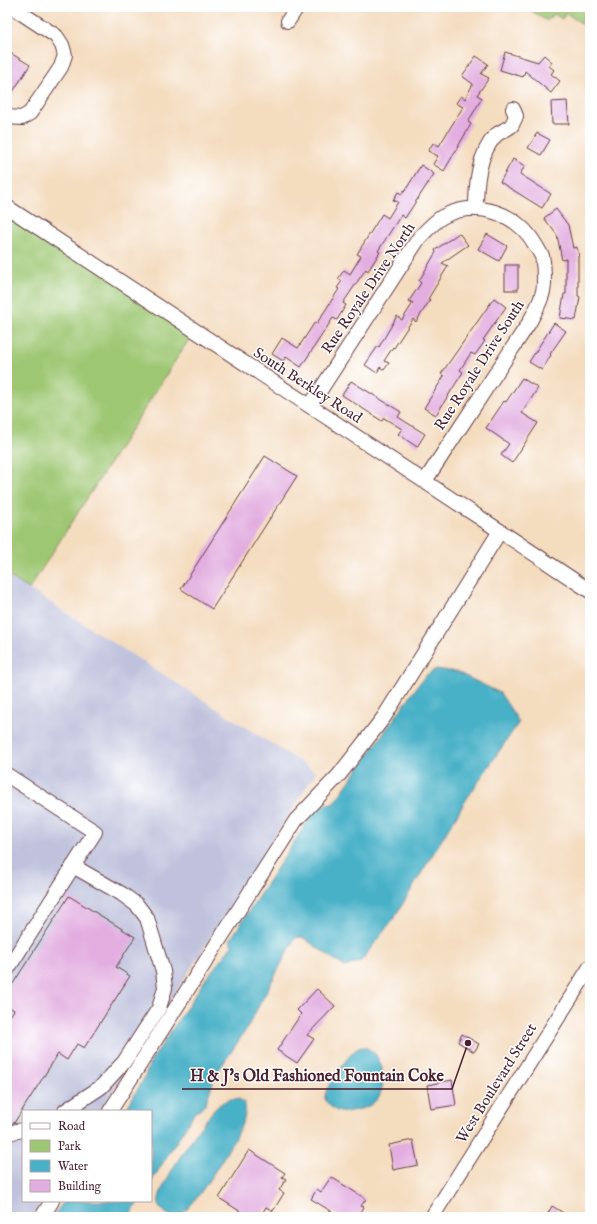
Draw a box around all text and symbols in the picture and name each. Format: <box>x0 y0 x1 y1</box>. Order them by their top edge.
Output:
street label: Rue Royale Drive North <box>317 219 419 357</box>
street label: Rue Royale Drive South <box>430 297 529 434</box>
street label: South Berkley Road <box>250 343 366 428</box>
street label: West Boulevard Street <box>452 1020 541 1147</box>
callout: H & J's Old Fashioned Fountain Coke <box>182 1061 452 1089</box>
text: H & J's Old Fashioned Fountain Coke <box>190 1067 445 1087</box>
legend <box>22 1110 152 1202</box>
text: Road <box>58 1119 86 1134</box>
text: Park <box>58 1139 81 1154</box>
text: Water <box>58 1159 89 1174</box>
text: Building <box>58 1179 102 1194</box>

